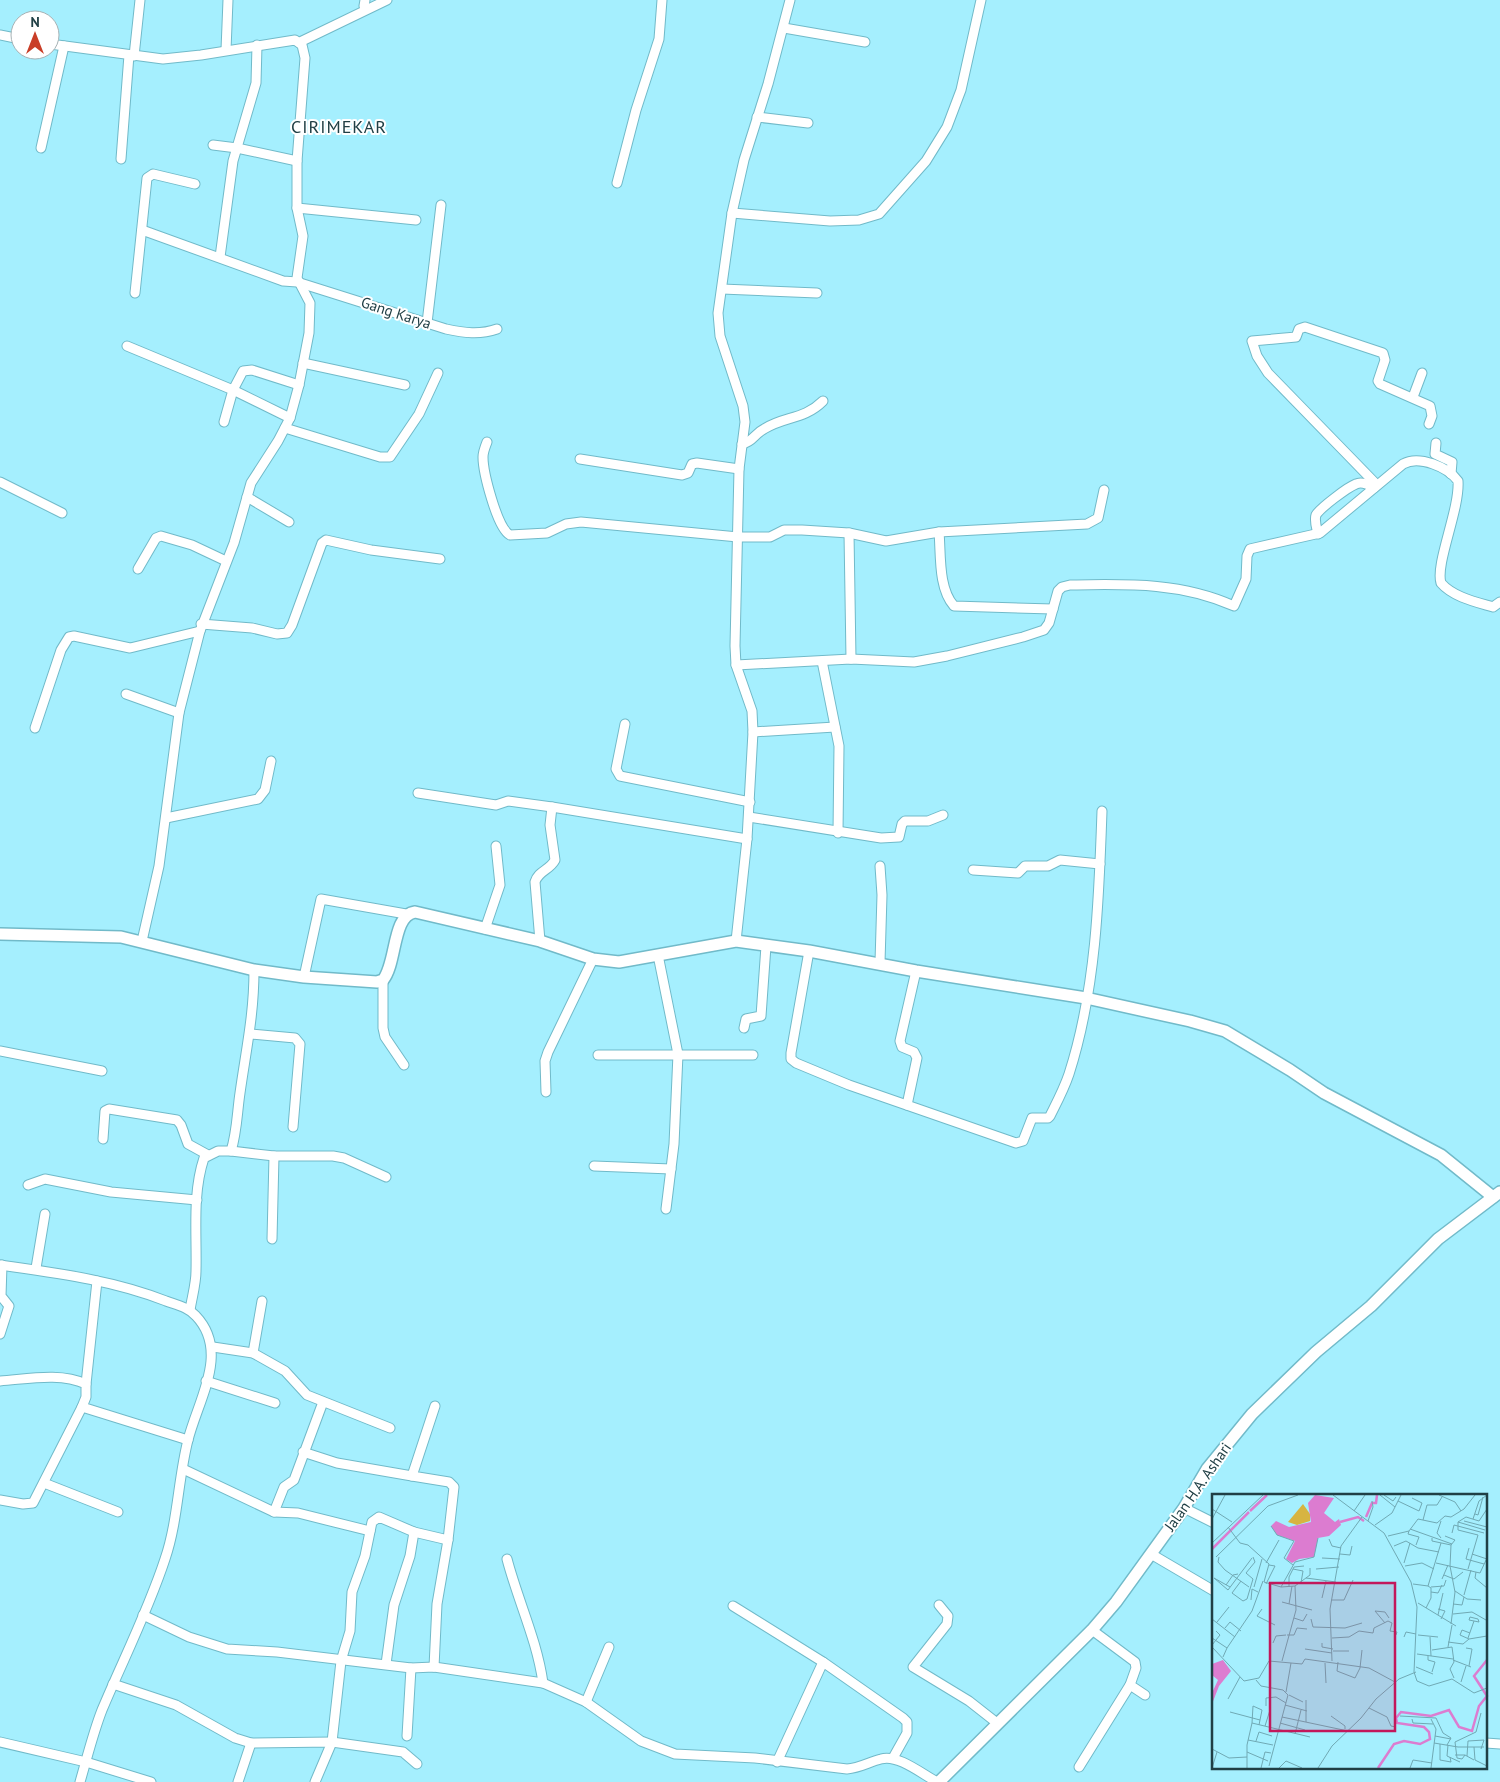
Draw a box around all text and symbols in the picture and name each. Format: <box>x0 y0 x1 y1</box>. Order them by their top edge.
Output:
north arrow <box>10 10 60 60</box>
text: N <box>30 13 40 31</box>
district label: CIRIMEKAR <box>291 115 387 138</box>
street label: Gang Karya <box>359 292 434 333</box>
street label: Jalan H.A. Ashari <box>1159 1439 1235 1535</box>
inset map <box>1212 1494 1488 1770</box>

